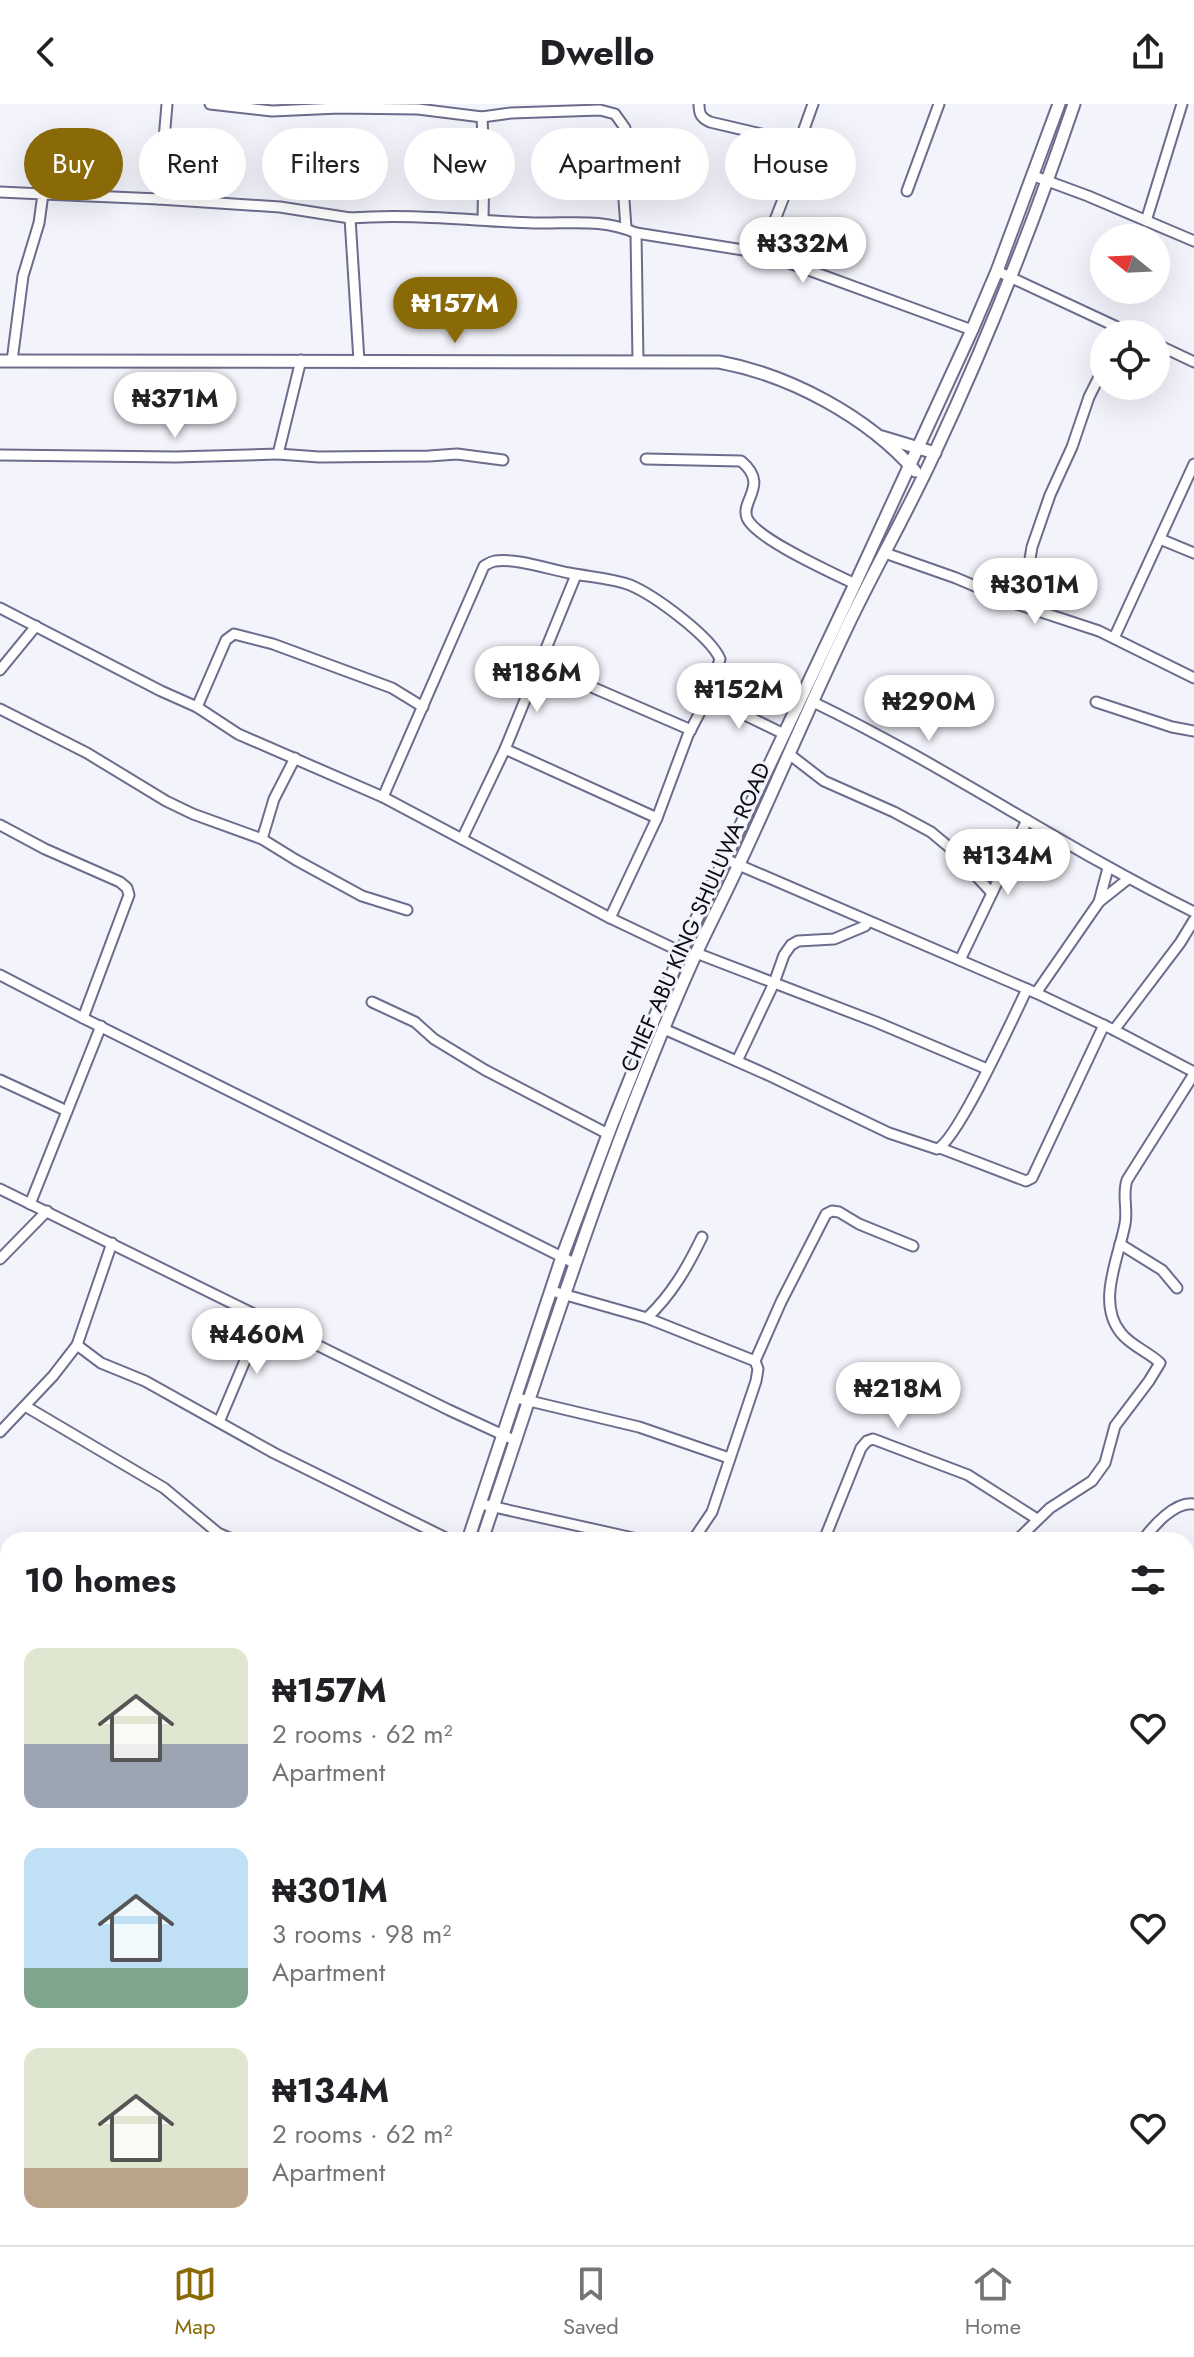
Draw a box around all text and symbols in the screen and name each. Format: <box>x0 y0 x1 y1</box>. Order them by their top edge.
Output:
text: Dwello <box>539 26 655 78</box>
icon: back <box>24 30 68 74</box>
icon: share <box>1126 30 1170 74</box>
chip: Buy <box>24 128 123 200</box>
chip: Rent <box>139 128 246 200</box>
chip: Filters <box>262 128 388 200</box>
chip: New <box>404 128 515 200</box>
chip: Apartment <box>531 128 709 200</box>
chip: House <box>725 128 856 200</box>
pin: ₦332M <box>747 217 859 285</box>
text: ₦332M <box>757 224 849 262</box>
north arrow <box>1090 224 1170 304</box>
map controls <box>1090 224 1170 400</box>
pin: ₦157M <box>399 277 511 345</box>
text: ₦157M <box>411 284 499 322</box>
button: locate <box>1090 320 1170 400</box>
pin: ₦371M <box>119 372 231 440</box>
text: ₦371M <box>132 379 218 417</box>
pin: ₦301M <box>979 558 1091 626</box>
text: ₦301M <box>991 565 1079 603</box>
pin: ₦186M <box>481 646 593 714</box>
text: ₦186M <box>493 653 581 691</box>
pin: ₦152M <box>683 663 795 731</box>
text: ₦152M <box>694 670 784 708</box>
pin: ₦290M <box>873 675 985 743</box>
text: ₦290M <box>882 682 976 720</box>
street label: CHIEF ABU KING SHULUWA ROAD <box>612 757 778 1077</box>
pin: ₦134M <box>952 829 1064 897</box>
text: ₦134M <box>963 836 1053 874</box>
pin: ₦460M <box>201 1308 313 1376</box>
text: ₦460M <box>210 1315 304 1353</box>
pin: ₦218M <box>842 1362 954 1430</box>
text: ₦218M <box>854 1369 942 1407</box>
text: 10 homes <box>24 1556 176 1605</box>
icon: filters <box>1126 1558 1170 1602</box>
text: ₦157M <box>272 1666 387 1715</box>
icon: home <box>88 1680 184 1776</box>
icon: heart <box>1126 1706 1170 1750</box>
text: 2 rooms · 62 m² <box>272 1715 453 1753</box>
text: Apartment <box>272 1753 385 1791</box>
text: ₦301M <box>272 1866 388 1915</box>
icon: home <box>88 1880 184 1976</box>
icon: heart <box>1126 1906 1170 1950</box>
text: 3 rooms · 98 m² <box>272 1915 451 1953</box>
text: Apartment <box>272 1953 385 1991</box>
text: ₦134M <box>272 2066 389 2115</box>
icon: home <box>88 2080 184 2176</box>
icon: heart <box>1126 2106 1170 2150</box>
text: 2 rooms · 62 m² <box>272 2115 453 2153</box>
text: Apartment <box>272 2153 385 2191</box>
tab: Map <box>173 2262 217 2342</box>
tab: Saved <box>563 2262 619 2342</box>
tab: Home <box>965 2262 1021 2342</box>

